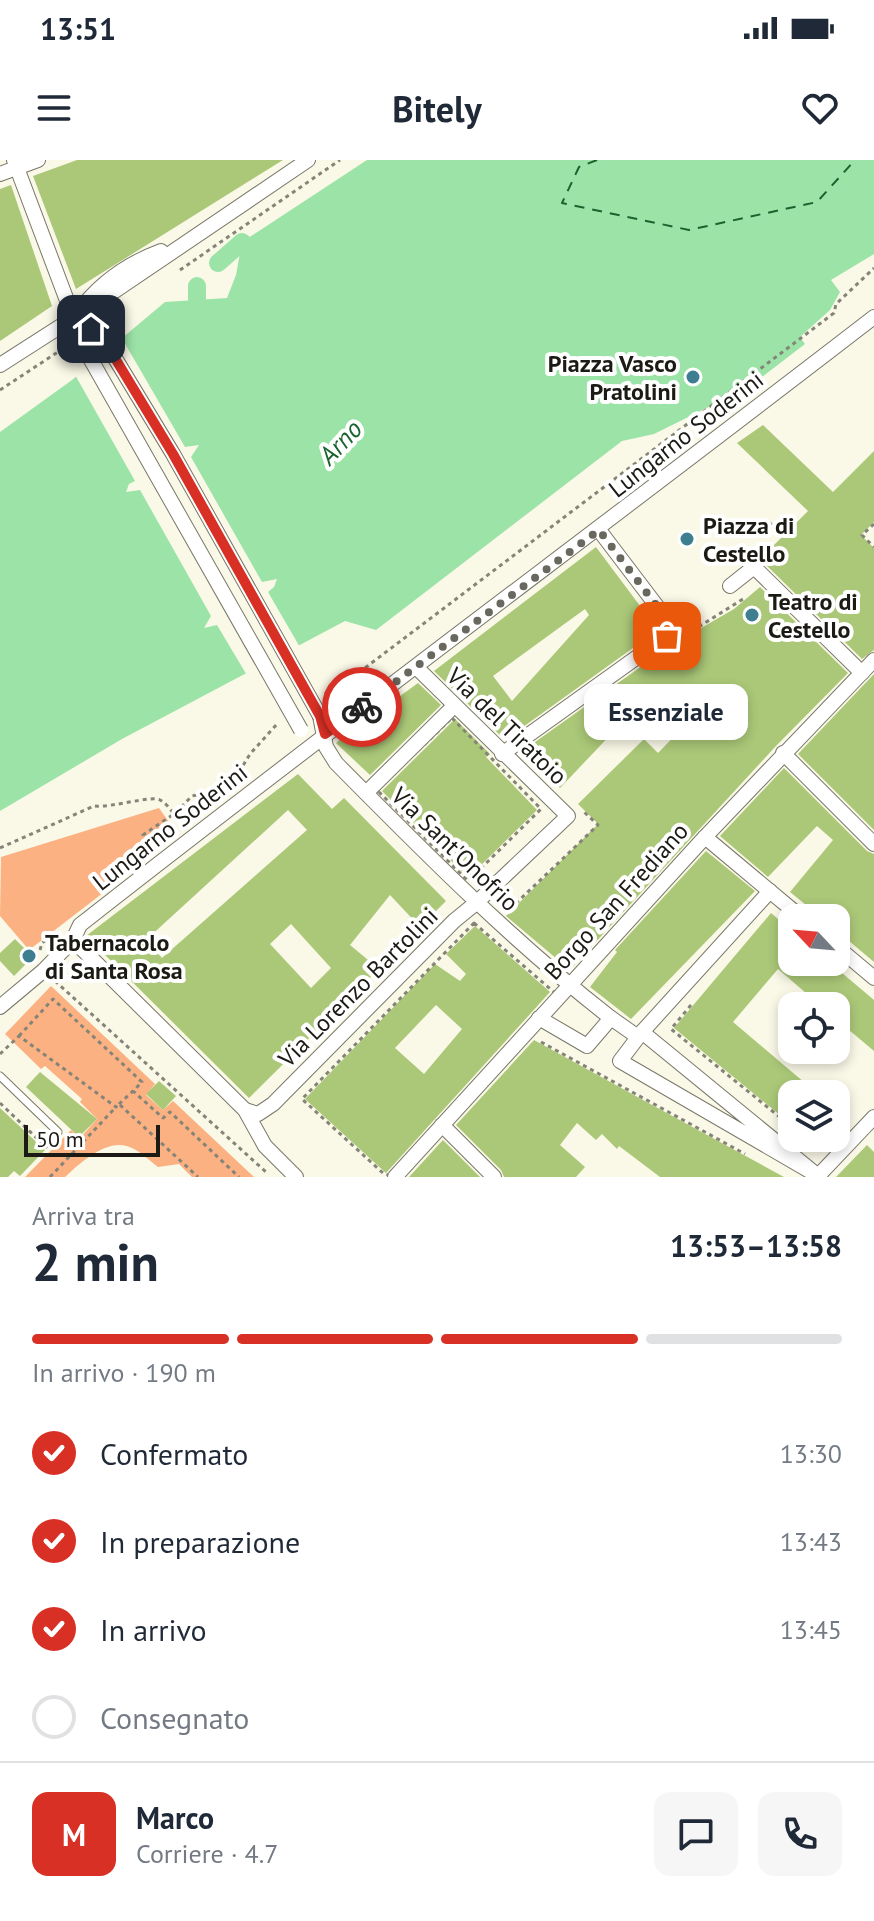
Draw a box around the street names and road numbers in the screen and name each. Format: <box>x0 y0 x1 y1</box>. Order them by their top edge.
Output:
street label: Lungarno Soderini <box>602 364 770 504</box>
street label: Via del Tiratoio <box>439 660 574 791</box>
street label: Lungarno Soderini <box>86 757 254 897</box>
street label: Via Sant'Onofrio <box>384 780 525 918</box>
street label: Borgo San Frediano <box>537 816 695 986</box>
street label: Via Lorenzo Bartolini <box>271 900 445 1074</box>

